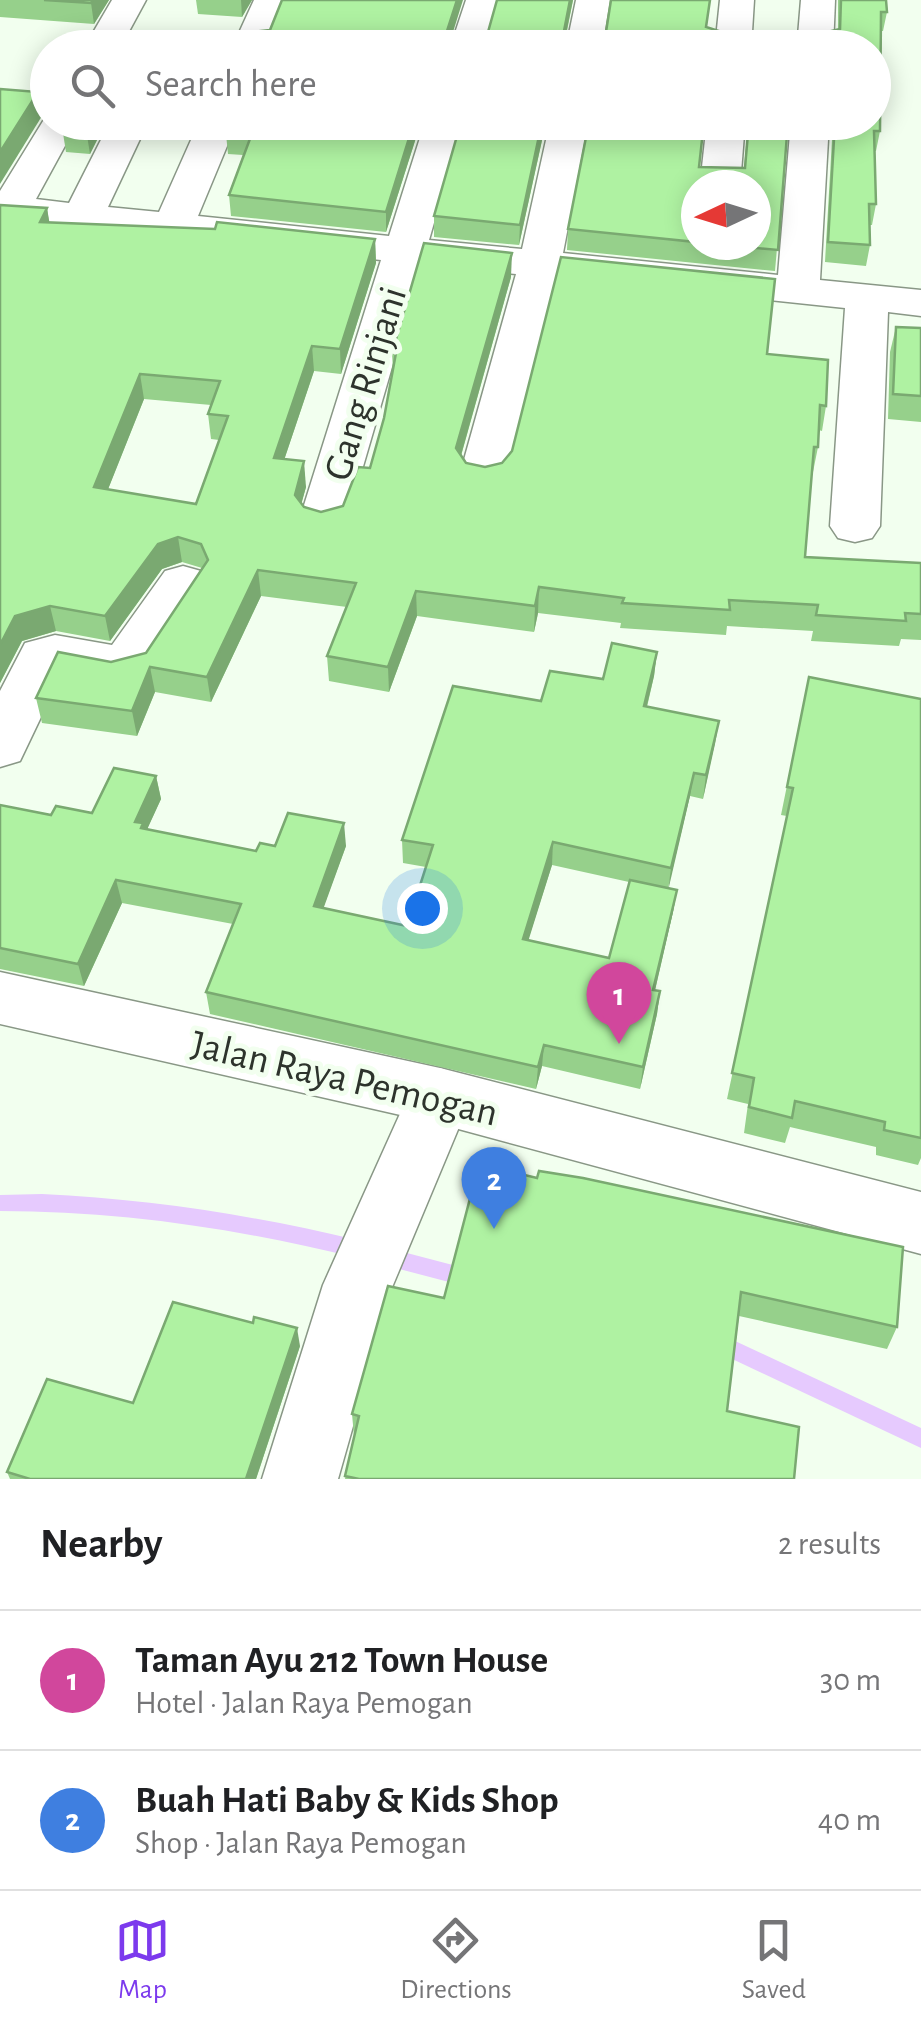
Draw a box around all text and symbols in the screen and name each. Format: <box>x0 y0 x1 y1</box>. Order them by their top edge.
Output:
search box <box>30 30 891 140</box>
icon: search <box>65 58 120 113</box>
text: Search here <box>145 66 317 104</box>
north arrow <box>681 170 771 260</box>
street label: Gang Rinjani <box>318 282 414 485</box>
your location <box>397 883 448 934</box>
pin: 1 <box>586 962 652 1044</box>
street label: Jalan Raya Pemogan <box>188 1024 502 1134</box>
pin: 2 <box>462 1146 526 1229</box>
text: Nearby <box>40 1523 163 1565</box>
text: 2 results <box>778 1528 881 1560</box>
text: Taman Ayu 212 Town House <box>135 1642 548 1680</box>
text: 1 <box>67 1664 78 1696</box>
text: 30 m <box>820 1664 881 1696</box>
text: Hotel · Jalan Raya Pemogan <box>135 1687 473 1719</box>
text: Buah Hati Baby & Kids Shop <box>135 1782 559 1820</box>
text: 2 <box>65 1804 80 1836</box>
text: 40 m <box>818 1804 881 1836</box>
text: Shop · Jalan Raya Pemogan <box>135 1827 467 1859</box>
tab: Map <box>115 1913 170 2007</box>
tab: Directions <box>400 1913 512 2007</box>
tab: Saved <box>742 1913 806 2007</box>

